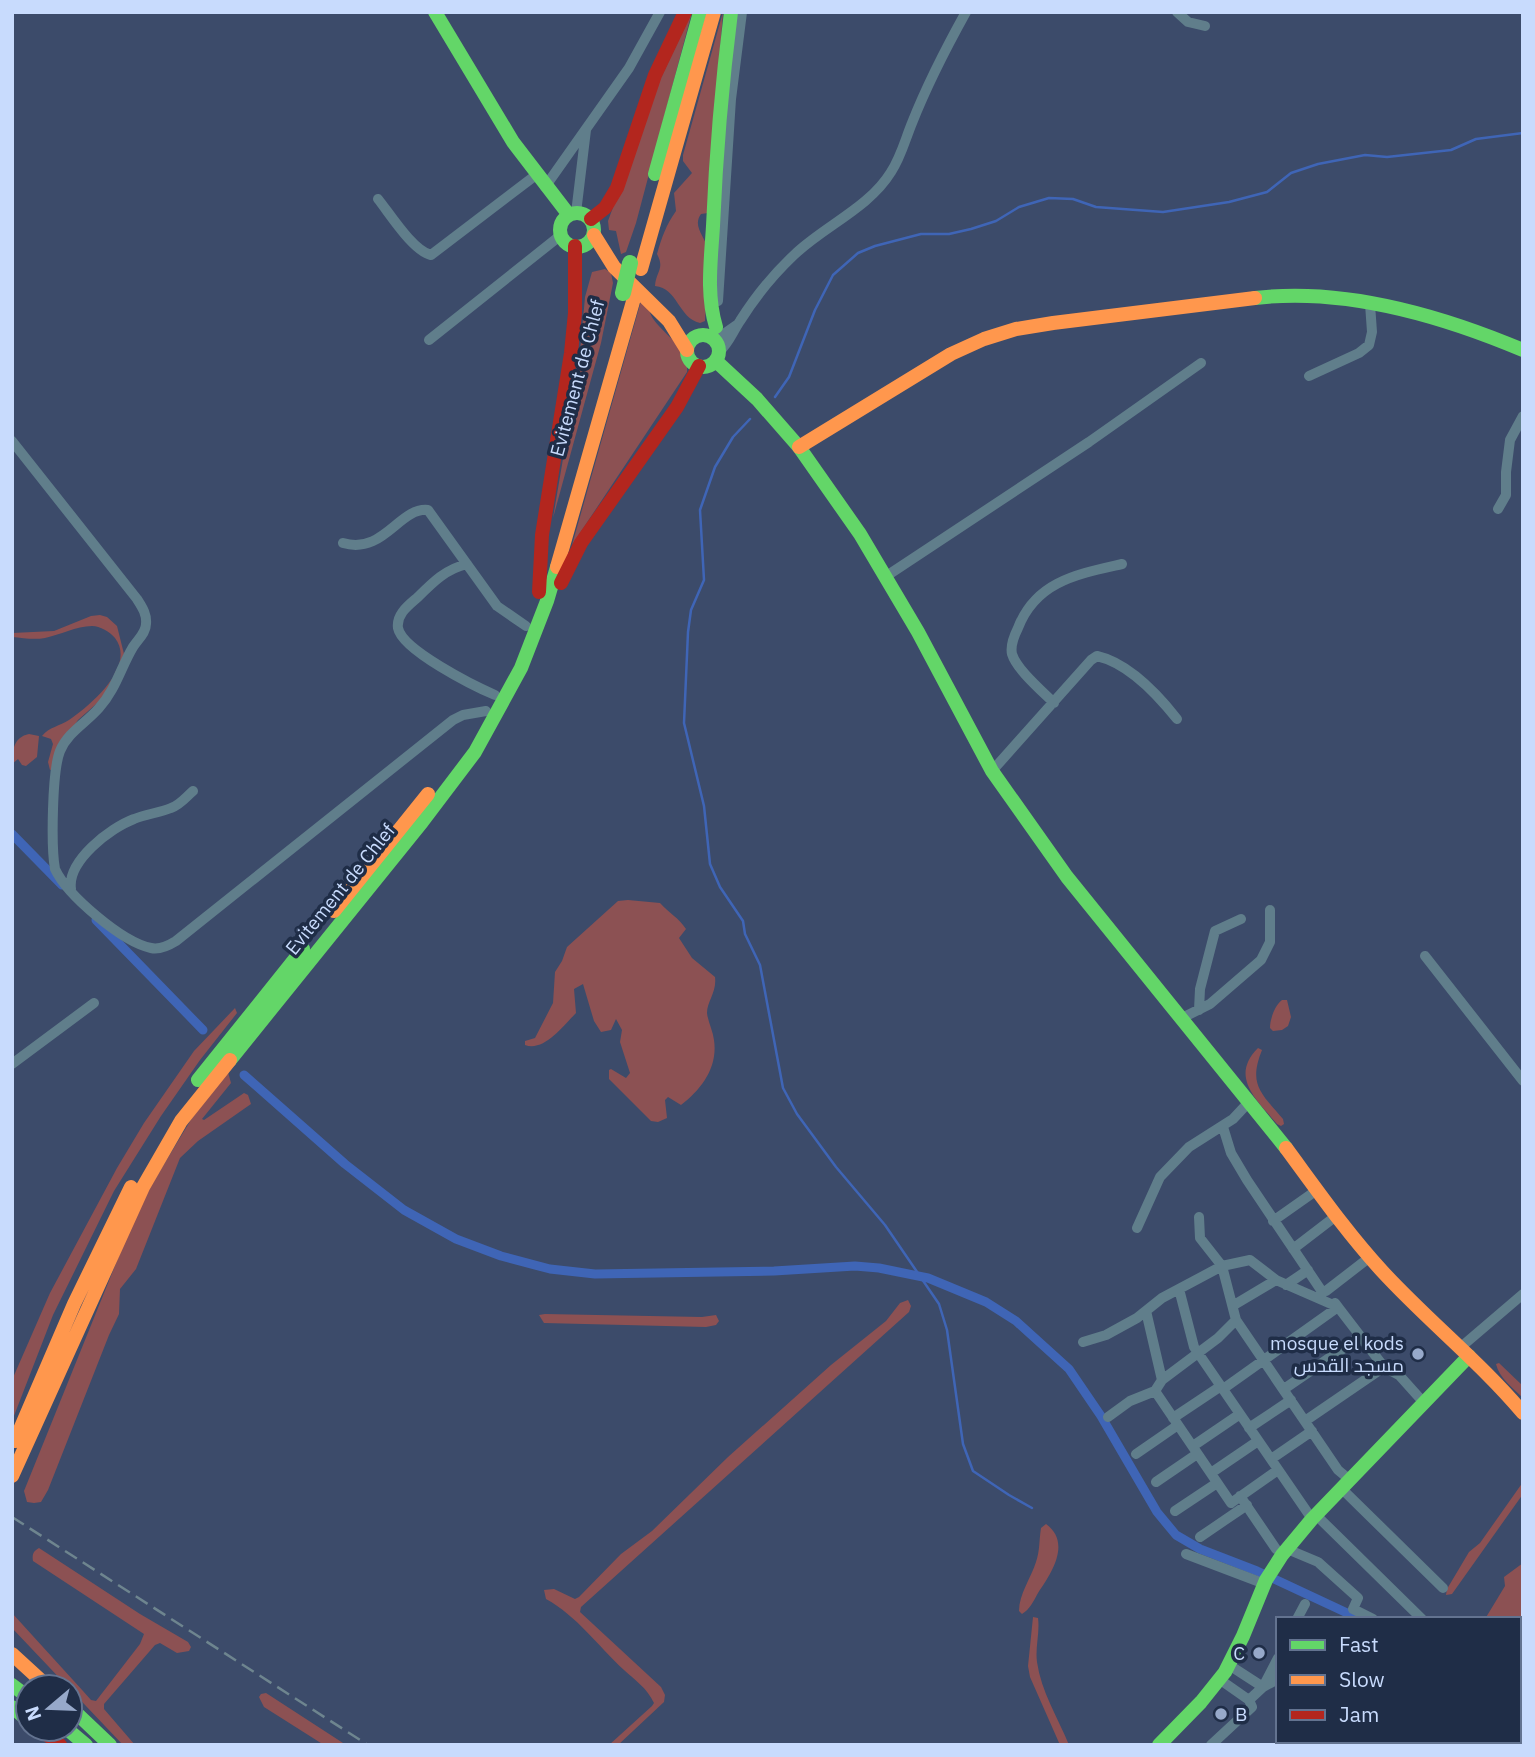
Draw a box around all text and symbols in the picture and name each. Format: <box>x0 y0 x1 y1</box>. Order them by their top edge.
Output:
street label: Evitement de Chlef <box>545 297 609 459</box>
street label: Evitement de Chlef <box>280 819 400 959</box>
place label: mosque el kods مسجد القدس <box>1270 1331 1404 1377</box>
marker: mosque el kods مسجد القدس <box>1410 1346 1426 1362</box>
legend <box>1276 1617 1521 1743</box>
text: Fast <box>1339 1630 1379 1658</box>
place label: C <box>1233 1641 1245 1665</box>
marker: C <box>1251 1645 1267 1661</box>
text: Slow <box>1339 1665 1385 1693</box>
north arrow <box>14 1673 84 1743</box>
text: Jam <box>1339 1700 1379 1728</box>
place label: B <box>1235 1702 1247 1726</box>
text: N <box>19 1703 47 1724</box>
marker: B <box>1213 1706 1229 1722</box>

